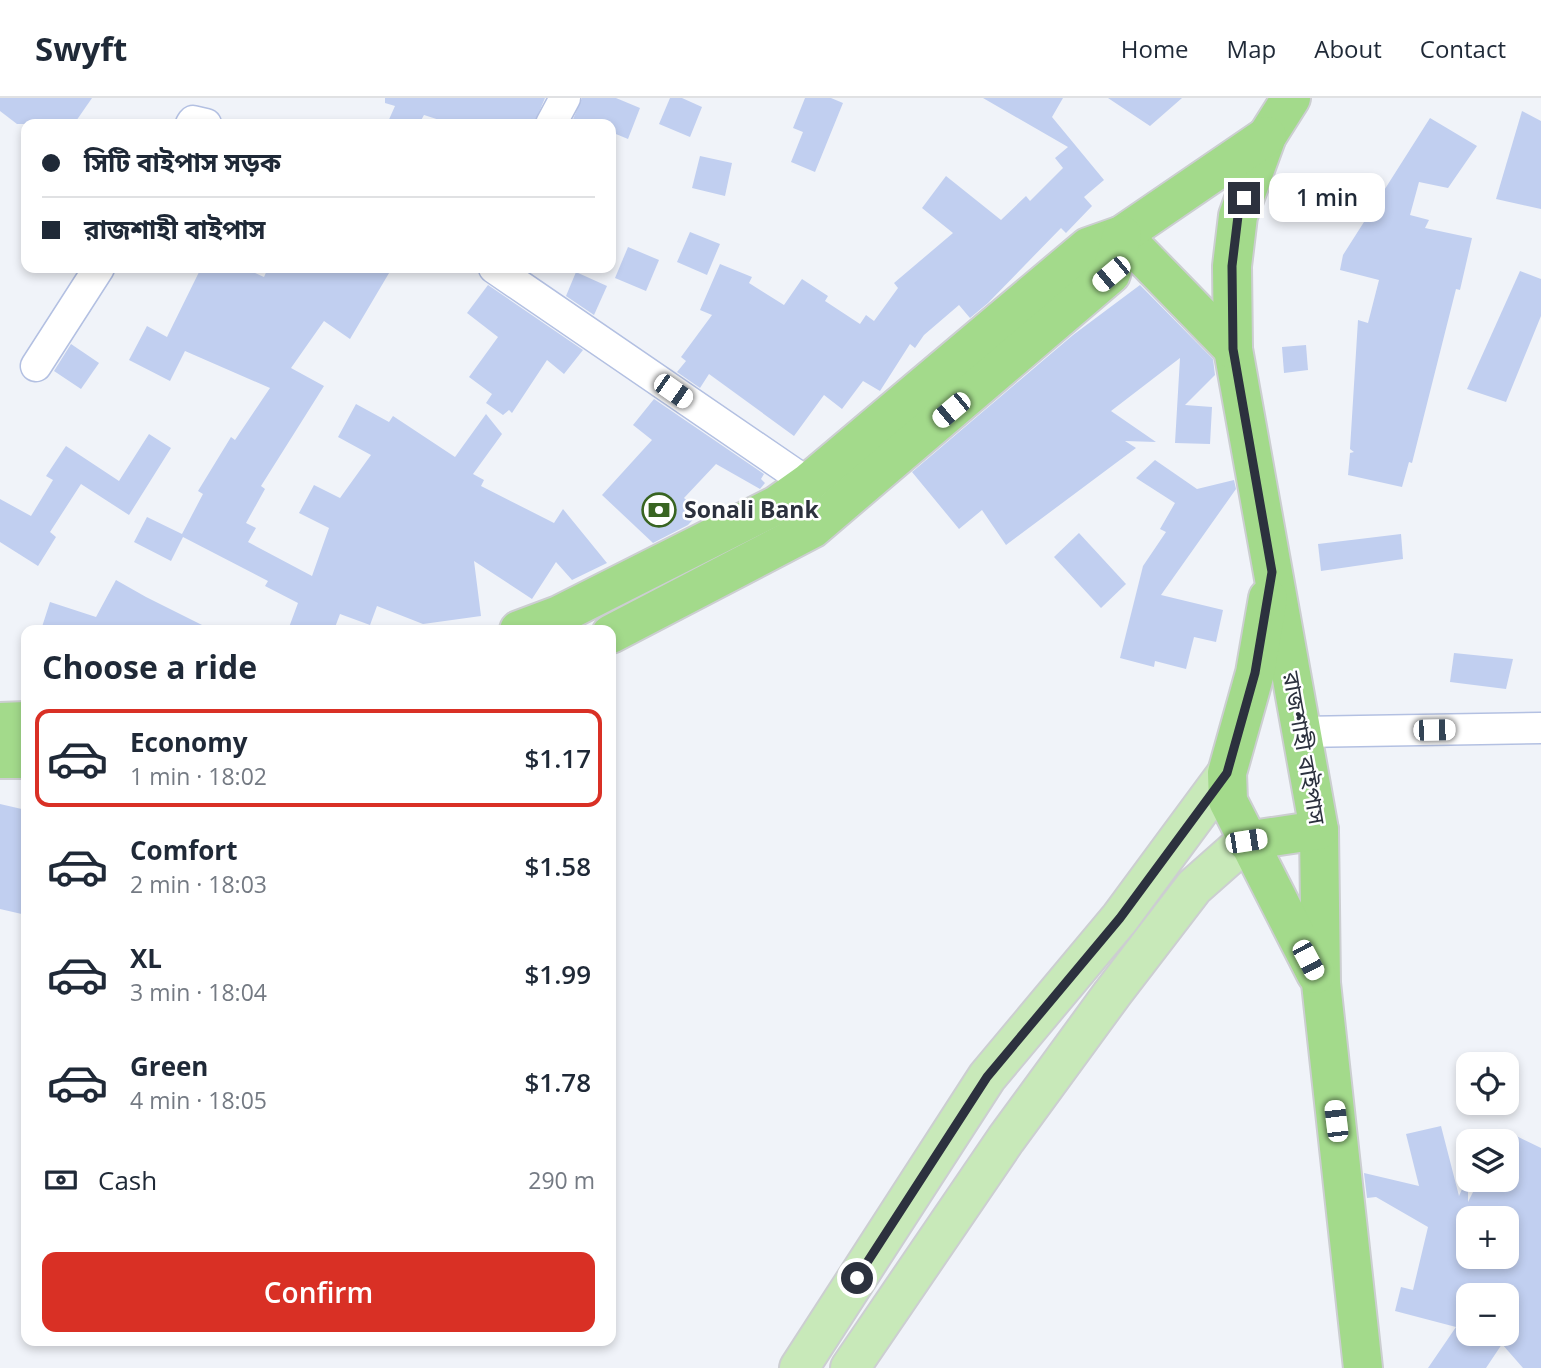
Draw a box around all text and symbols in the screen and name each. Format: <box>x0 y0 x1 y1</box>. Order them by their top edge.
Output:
text: Swyft <box>35 26 127 71</box>
text: Home <box>1121 32 1189 65</box>
text: Map <box>1227 32 1276 65</box>
text: About <box>1314 32 1382 65</box>
text: Contact <box>1420 32 1506 65</box>
text: সিটি বাইপাস সড়ক <box>84 144 281 180</box>
callout: 1 min <box>1268 174 1384 222</box>
text: 1 min <box>1296 181 1358 213</box>
route end <box>1228 182 1260 214</box>
text: রাজশাহী বাইপাস <box>84 211 265 247</box>
car <box>1089 252 1134 296</box>
car <box>650 370 697 412</box>
car <box>929 388 974 432</box>
bank icon: Sonali Bank <box>640 491 678 529</box>
place label: Sonali Bank <box>684 493 819 525</box>
text: Choose a ride <box>42 645 257 688</box>
street label: রাজশাহী বাইপাস <box>1276 668 1334 827</box>
car <box>1413 719 1456 741</box>
text: Economy <box>130 724 248 760</box>
icon: car <box>46 727 109 790</box>
text: $1.17 <box>524 740 591 776</box>
text: 1 min · 18:02 <box>130 760 267 792</box>
car <box>1224 827 1269 855</box>
text: Comfort <box>130 832 237 868</box>
icon: car <box>46 835 109 898</box>
text: $1.58 <box>524 848 591 884</box>
text: 2 min · 18:03 <box>130 868 267 900</box>
car <box>1289 937 1328 983</box>
text: XL <box>130 940 162 976</box>
icon: car <box>46 943 109 1006</box>
text: $1.99 <box>524 956 591 992</box>
text: 3 min · 18:04 <box>130 976 267 1008</box>
text: Green <box>130 1048 208 1084</box>
icon: car <box>46 1051 109 1114</box>
map controls <box>1456 1052 1519 1346</box>
button: locate <box>1456 1052 1519 1115</box>
text: $1.78 <box>524 1064 591 1100</box>
text: 4 min · 18:05 <box>130 1084 267 1116</box>
car <box>1324 1099 1349 1143</box>
button: layers <box>1456 1129 1519 1192</box>
icon: cash <box>42 1161 80 1199</box>
text: Cash <box>98 1162 157 1198</box>
text: 290 m <box>528 1164 595 1196</box>
button: + <box>1456 1206 1519 1269</box>
button: Confirm <box>42 1252 595 1332</box>
route start <box>841 1262 873 1294</box>
button: − <box>1456 1283 1519 1346</box>

